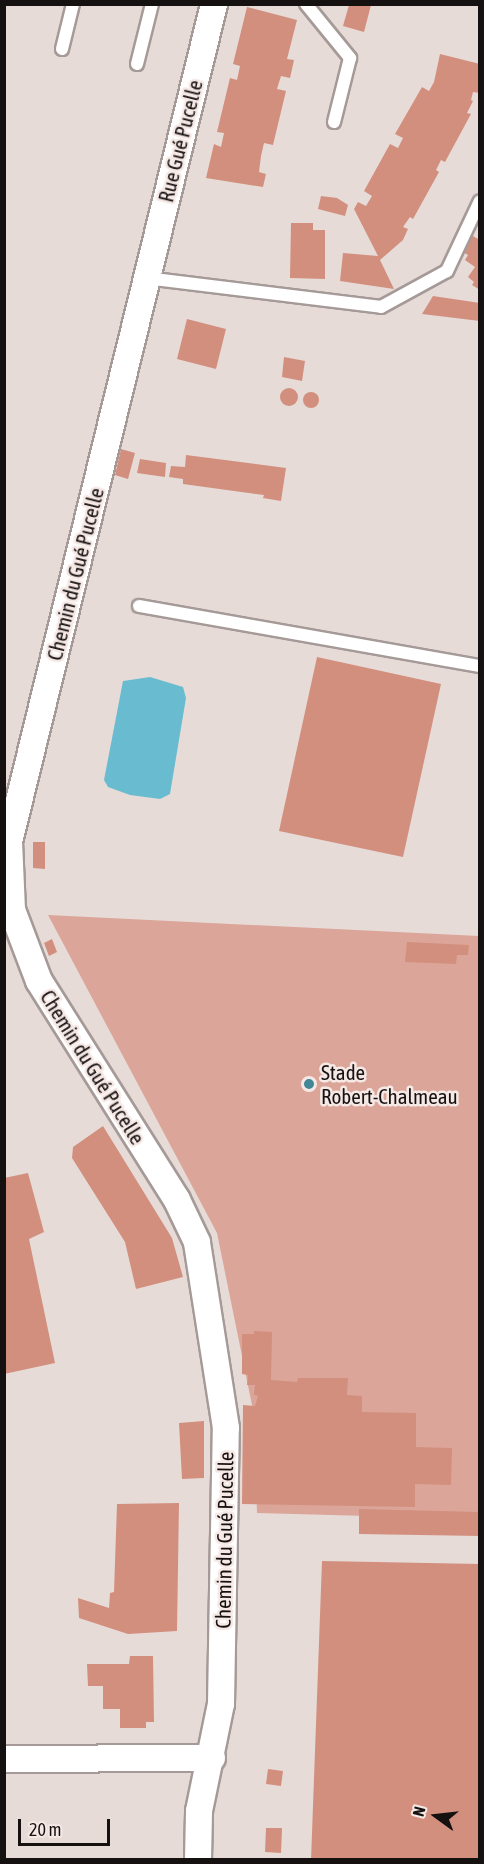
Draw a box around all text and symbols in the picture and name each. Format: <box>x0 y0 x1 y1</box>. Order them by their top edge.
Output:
street label: Rue Gué Pucelle <box>153 77 207 205</box>
street label: Chemin du Gué Pucelle <box>41 485 109 663</box>
street label: Chemin du Gué Pucelle <box>35 985 151 1149</box>
place label: Stade Robert-Chalmeau <box>321 1059 458 1109</box>
marker: Stade Robert-Chalmeau <box>302 1077 316 1091</box>
street label: Chemin du Gué Pucelle <box>210 1451 238 1629</box>
north arrow <box>406 1786 466 1846</box>
text: N <box>409 1804 429 1818</box>
scale bar <box>21 1807 112 1845</box>
text: 20 m <box>29 1819 61 1840</box>

